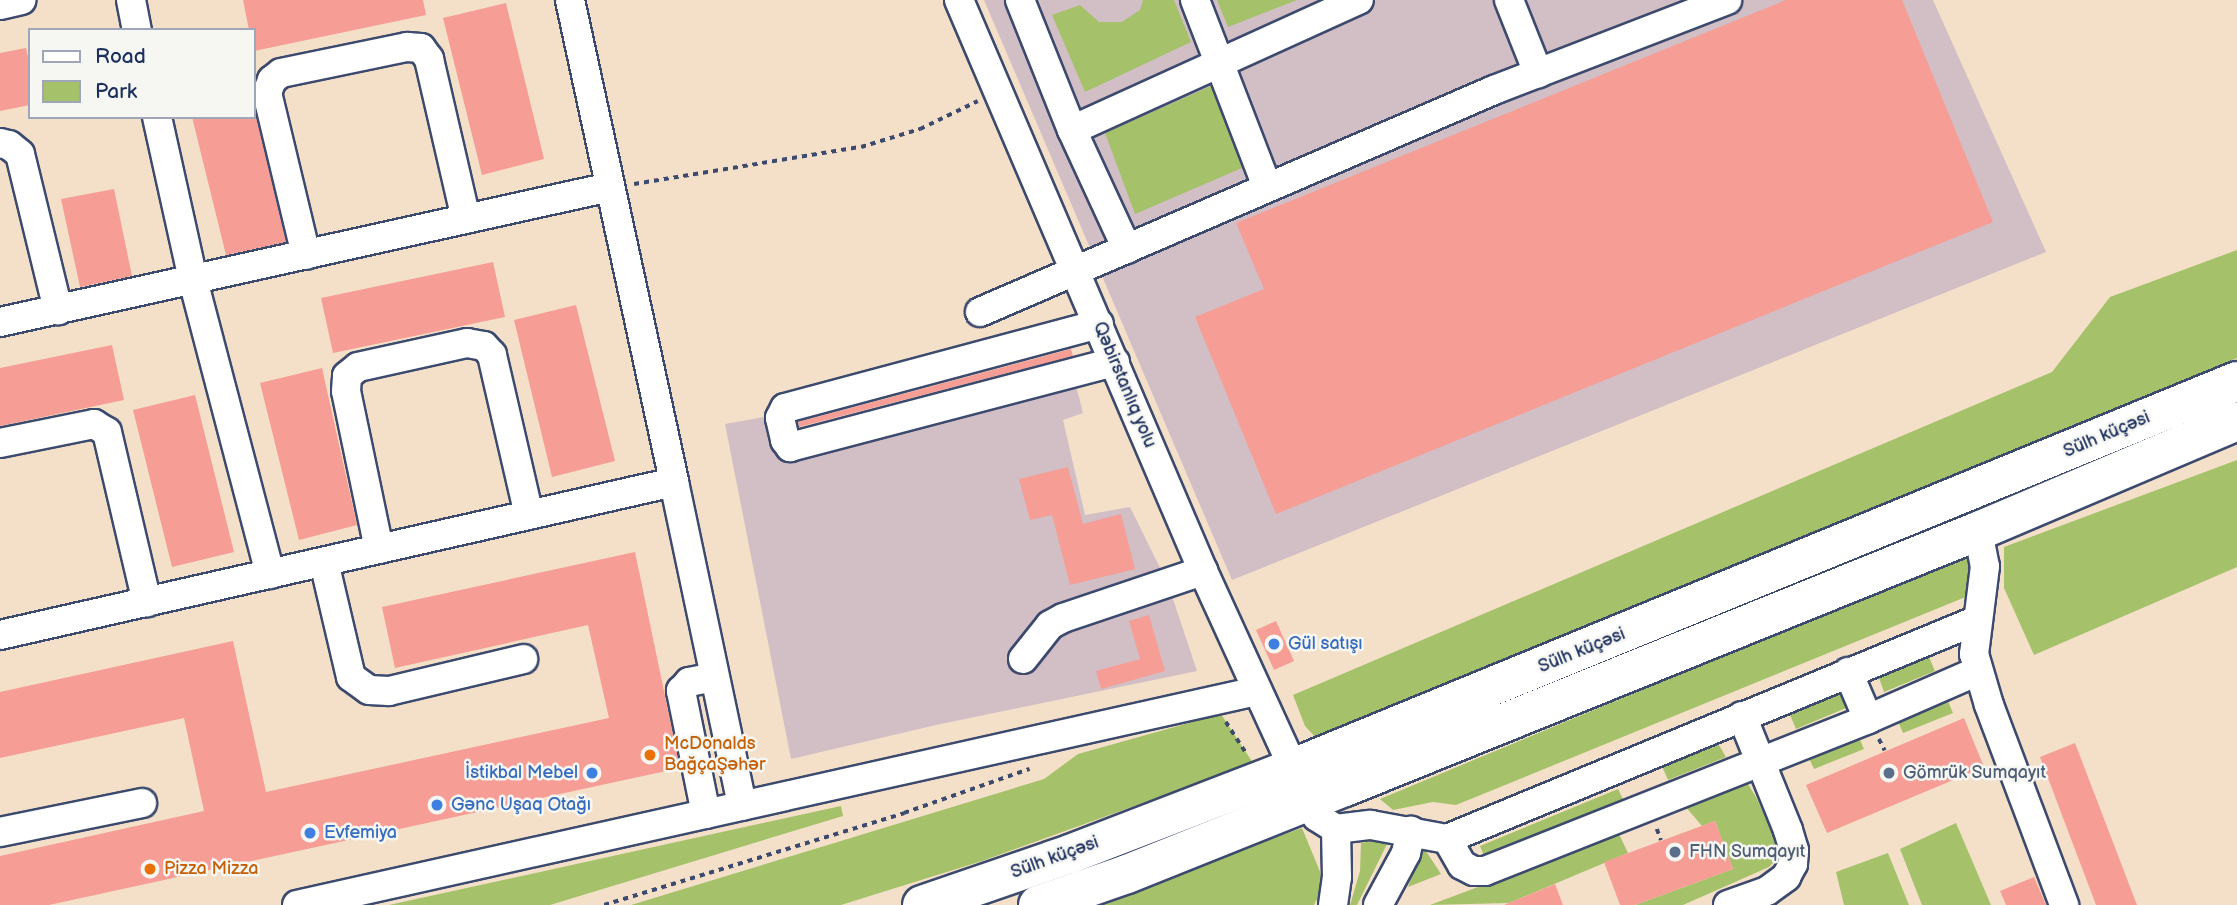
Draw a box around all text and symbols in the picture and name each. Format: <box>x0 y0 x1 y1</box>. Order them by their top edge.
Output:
legend <box>28 28 256 119</box>
text: Road <box>95 44 146 69</box>
text: Park <box>95 79 137 104</box>
street label: Qəbirstanlıq yolu <box>1088 318 1160 452</box>
street label: Sülh küçəsi <box>2060 407 2154 463</box>
street label: Sülh küçəsi <box>1535 624 1629 678</box>
place label: Gül satışı <box>1288 633 1363 655</box>
marker: Gül satışı <box>1266 636 1282 652</box>
place label: McDonalds BağçaŞəhər <box>664 734 765 776</box>
marker: McDonalds BağçaŞəhər <box>642 747 658 763</box>
place label: İstikbal Mebel <box>465 762 578 784</box>
place label: Gömrük Sumqayıt <box>1903 762 2046 784</box>
marker: İstikbal Mebel <box>584 765 600 781</box>
marker: Gömrük Sumqayıt <box>1881 765 1897 781</box>
place label: Gənc Uşaq Otağı <box>451 794 591 816</box>
marker: Gənc Uşaq Otağı <box>429 797 445 813</box>
place label: Evfemiya <box>324 822 397 844</box>
marker: Evfemiya <box>302 825 318 841</box>
street label: Sülh küçəsi <box>1008 832 1102 884</box>
place label: FHN Sumqayıt <box>1689 841 1806 863</box>
marker: FHN Sumqayıt <box>1667 844 1683 860</box>
place label: Pizza Mizza <box>164 858 258 880</box>
marker: Pizza Mizza <box>142 861 158 877</box>

